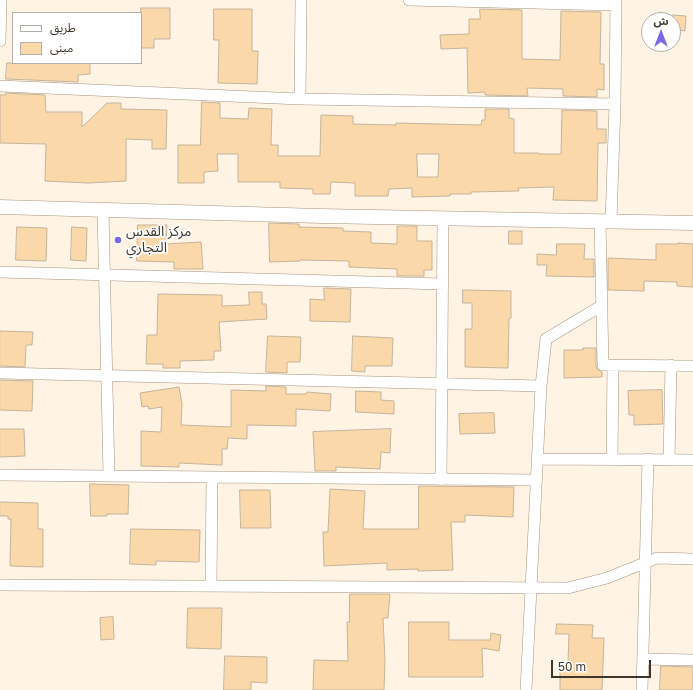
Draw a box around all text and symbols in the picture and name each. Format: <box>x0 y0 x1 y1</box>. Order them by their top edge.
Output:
legend <box>12 12 142 64</box>
north arrow <box>641 12 681 52</box>
text: ش <box>653 14 669 27</box>
text: طريق <box>50 20 76 35</box>
text: مبنى <box>50 40 73 55</box>
place label: مركز القدس التجاري <box>126 224 191 256</box>
marker: مركز القدس التجاري <box>113 235 123 245</box>
scale bar <box>553 652 653 678</box>
text: 50 m <box>558 659 586 674</box>

